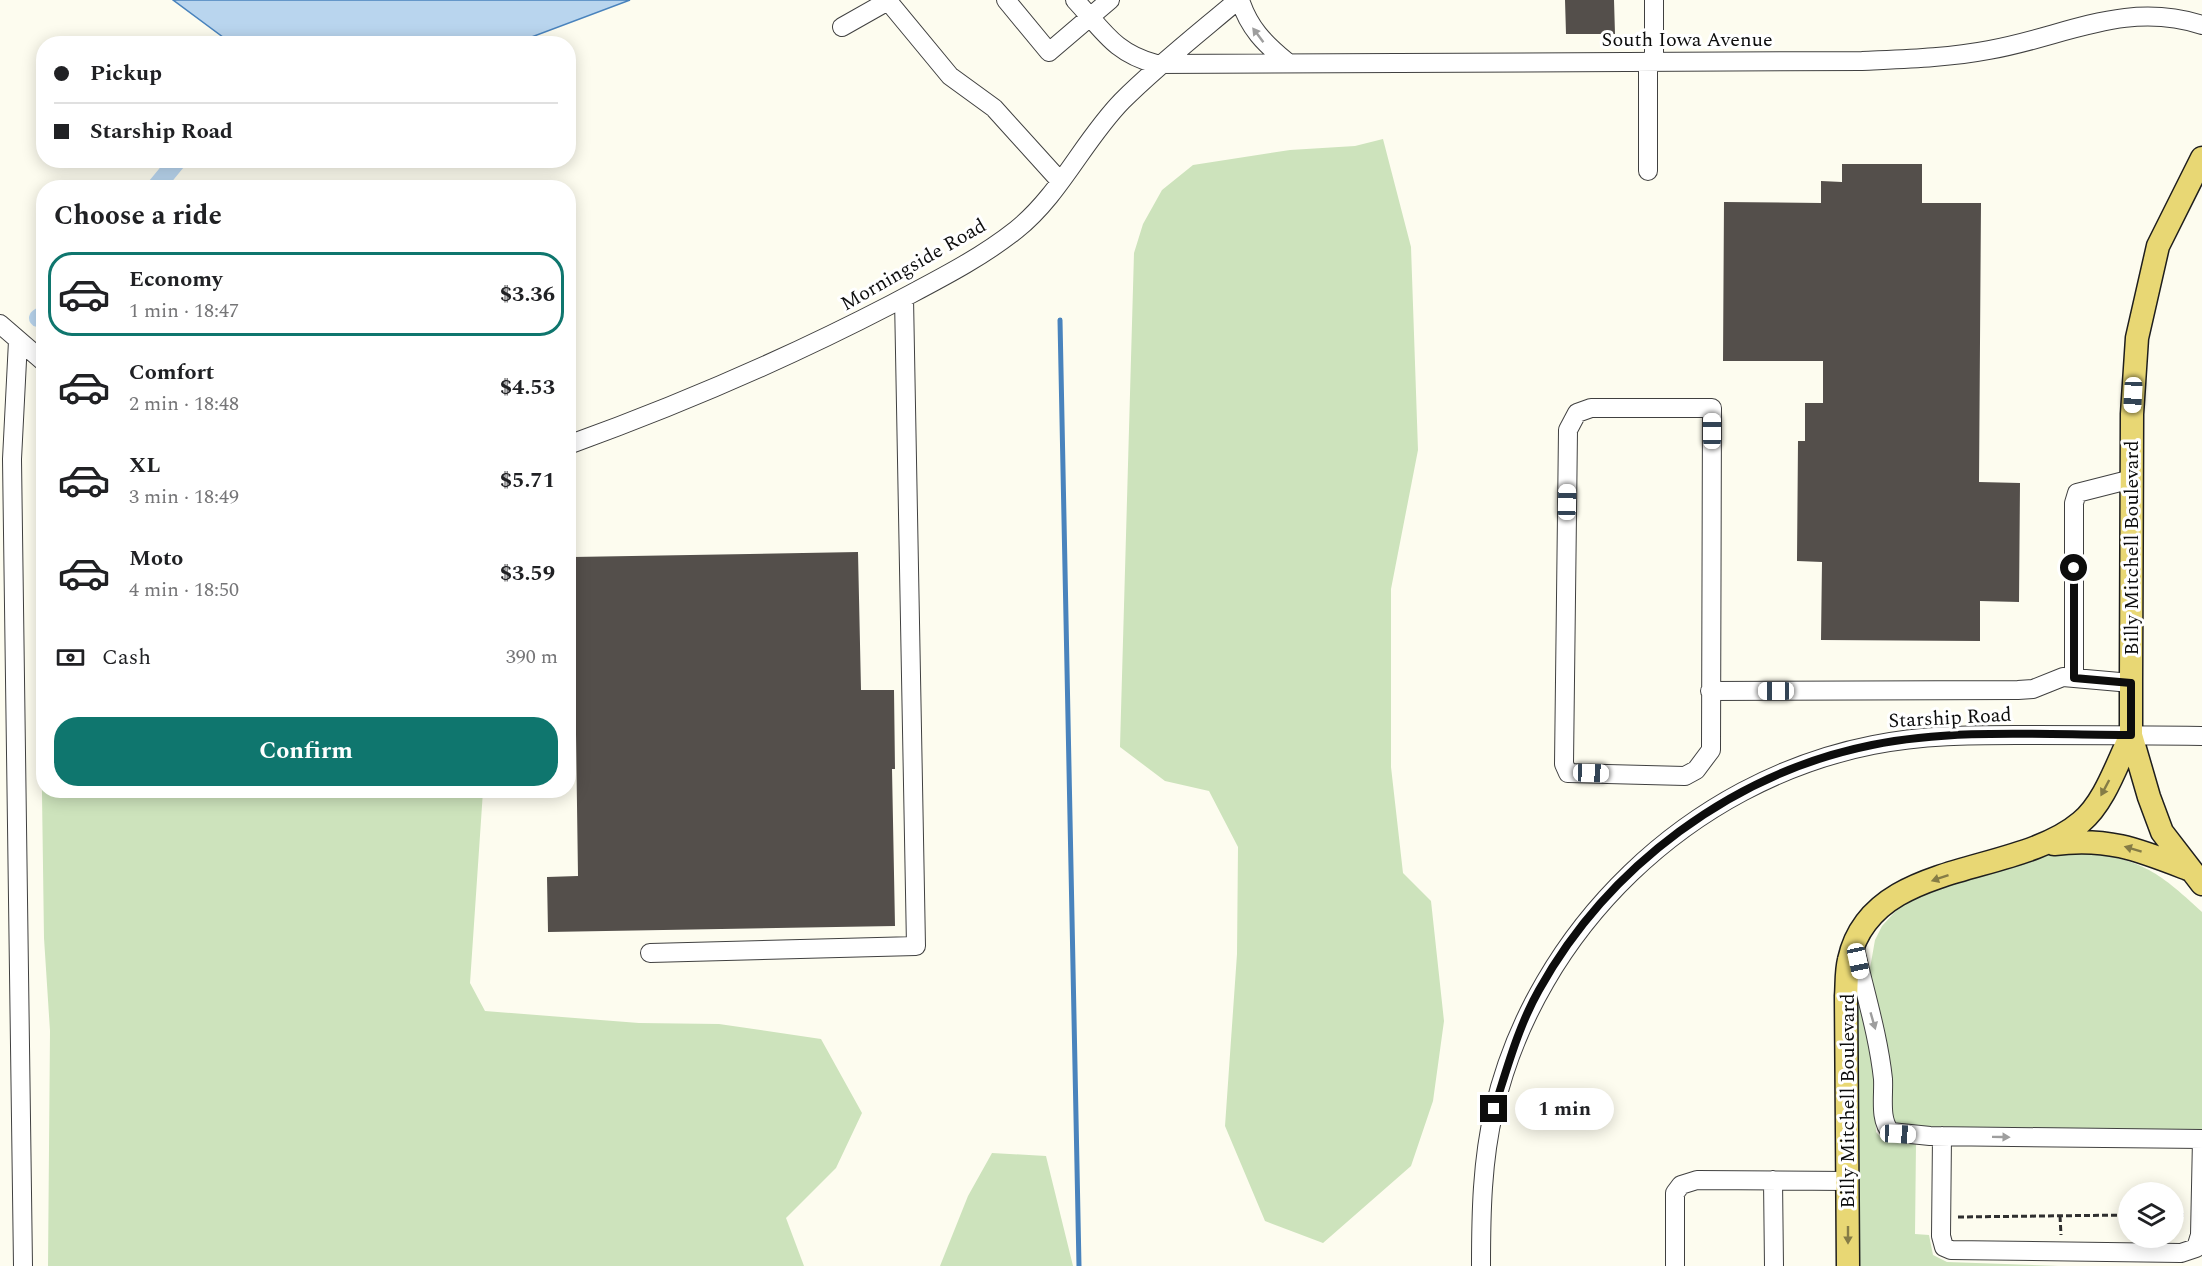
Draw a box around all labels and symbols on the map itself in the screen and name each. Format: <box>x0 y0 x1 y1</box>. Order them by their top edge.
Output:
street label: South Iowa Avenue <box>1601 25 1773 55</box>
one-way arrow <box>1251 27 1264 43</box>
street label: Morningside Road <box>835 211 992 319</box>
car <box>2123 377 2143 413</box>
car <box>1703 413 1721 449</box>
street label: Billy Mitchell Boulevard <box>2117 440 2147 656</box>
car <box>1558 484 1576 520</box>
route start <box>2060 554 2087 581</box>
car <box>1758 682 1794 700</box>
street label: Starship Road <box>1888 700 2012 736</box>
car <box>1573 763 1609 783</box>
one-way arrow <box>2100 779 2110 796</box>
one-way arrow <box>2124 844 2142 853</box>
one-way arrow <box>1931 874 1949 884</box>
car <box>1845 942 1871 980</box>
street label: Billy Mitchell Boulevard <box>1833 993 1863 1209</box>
one-way arrow <box>1869 1012 1878 1030</box>
callout: 1 min <box>1515 1088 1614 1130</box>
route end <box>1480 1095 1507 1122</box>
car <box>1880 1124 1916 1144</box>
one-way arrow <box>1991 1132 2010 1142</box>
one-way arrow <box>1843 1226 1853 1245</box>

